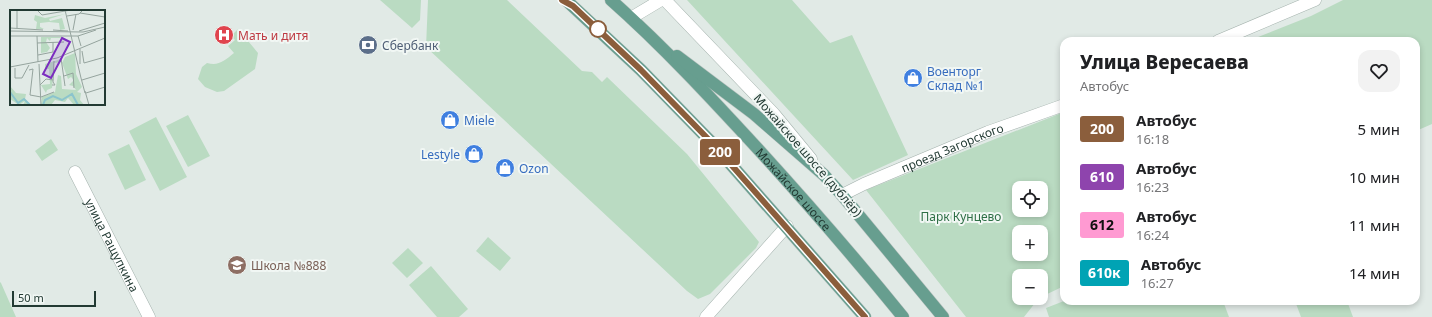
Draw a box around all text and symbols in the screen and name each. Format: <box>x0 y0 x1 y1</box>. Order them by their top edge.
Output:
inset map <box>10 10 105 105</box>
unlabelled marker <box>589 20 607 38</box>
hospital icon: Мать и дитя <box>213 24 235 46</box>
place label: Мать и дитя <box>238 27 309 44</box>
bank icon: Сбербанк <box>357 34 379 56</box>
place label: Сбербанк <box>382 37 439 54</box>
text: Улица Вересаева <box>1080 49 1249 75</box>
button: heart <box>1358 50 1400 92</box>
place label: Военторг Склад №1 <box>927 63 984 94</box>
shop icon: Военторг Склад №1 <box>902 67 924 89</box>
text: Автобус <box>1080 77 1129 95</box>
street label: Можайское шоссе (дублёр) <box>751 91 865 219</box>
shop icon: Miele <box>439 109 461 131</box>
text: Автобус <box>1136 110 1197 130</box>
place label: Miele <box>464 112 495 129</box>
street label: проезд Загорского <box>898 119 1006 176</box>
text: 200 <box>1090 119 1114 138</box>
text: 5 мин <box>1357 119 1400 139</box>
text: 16:18 <box>1136 130 1169 148</box>
line badge: 200 <box>697 139 743 165</box>
text: 200 <box>708 142 732 161</box>
shop icon: Lestyle <box>463 143 485 165</box>
street label: Можайское шоссе <box>753 145 835 233</box>
place label: Lestyle <box>421 146 460 163</box>
shop icon: Ozon <box>494 157 516 179</box>
text: Автобус <box>1136 158 1197 178</box>
place label: Ozon <box>519 160 549 177</box>
text: 610 <box>1090 167 1114 186</box>
text: 10 мин <box>1349 167 1400 187</box>
text: 16:23 <box>1136 178 1169 196</box>
map controls <box>1012 181 1048 305</box>
button: locate <box>1012 181 1048 217</box>
street label: улица Ращупкина <box>81 195 143 295</box>
text: Автобус <box>1136 206 1197 226</box>
park label: Парк Кунцево <box>921 208 1001 225</box>
text: 612 <box>1090 215 1114 234</box>
text: 11 мин <box>1349 215 1400 235</box>
button: + <box>1012 225 1048 261</box>
text: 16:24 <box>1136 226 1169 244</box>
school or university icon: Школа №888 <box>226 254 248 276</box>
text: Автобус <box>1141 254 1201 274</box>
place label: Школа №888 <box>251 257 326 274</box>
text: 610к <box>1088 263 1121 282</box>
text: 14 мин <box>1349 263 1400 283</box>
button: − <box>1012 269 1048 305</box>
text: 16:27 <box>1141 274 1174 292</box>
scale bar <box>12 289 96 308</box>
text: 50 m <box>18 290 44 305</box>

